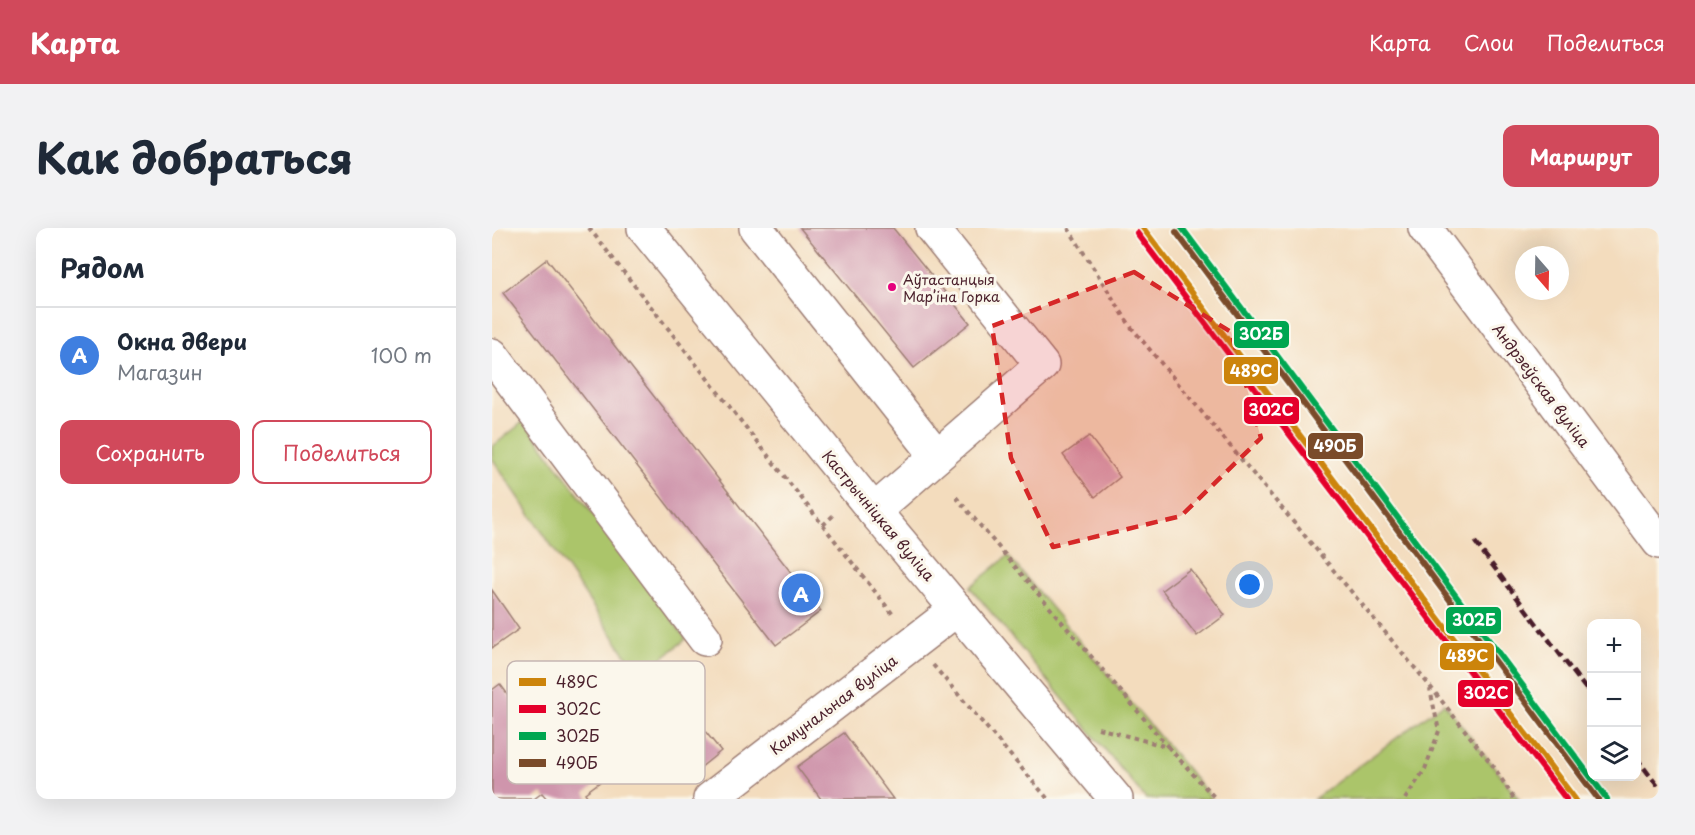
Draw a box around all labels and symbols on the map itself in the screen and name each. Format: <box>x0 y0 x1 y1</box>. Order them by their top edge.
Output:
north arrow <box>1515 246 1569 300</box>
place label: Аўтастанцыя Марʼіна Горка <box>903 269 1000 307</box>
marker: Аўтастанцыя Марʼіна Горка <box>886 281 898 293</box>
street label: Андрэеўская вуліца <box>1488 318 1597 453</box>
line badge: 302Б <box>1233 320 1290 349</box>
text: 302Б <box>1239 321 1283 345</box>
line badge: 489С <box>1223 356 1279 385</box>
text: 489С <box>1230 358 1272 382</box>
line badge: 302С <box>1243 396 1300 425</box>
text: 302С <box>1248 397 1294 421</box>
line badge: 490Б <box>1307 432 1364 460</box>
text: 490Б <box>1313 433 1357 457</box>
street label: Кастрычніцкая вуліца <box>817 444 941 586</box>
pin: A <box>782 570 820 616</box>
your location <box>1235 570 1264 599</box>
line badge: 302Б <box>1445 606 1502 635</box>
text: 302Б <box>1452 607 1496 631</box>
line badge: 489С <box>1439 642 1495 671</box>
text: 489С <box>1446 643 1488 667</box>
street label: Камунальная вуліца <box>764 648 902 760</box>
legend <box>507 661 705 784</box>
text: 489С <box>556 669 598 693</box>
line badge: 302С <box>1457 679 1514 708</box>
text: 302С <box>1463 680 1509 704</box>
text: 302С <box>556 696 601 720</box>
text: 302Б <box>556 723 600 747</box>
text: 490Б <box>556 750 598 774</box>

